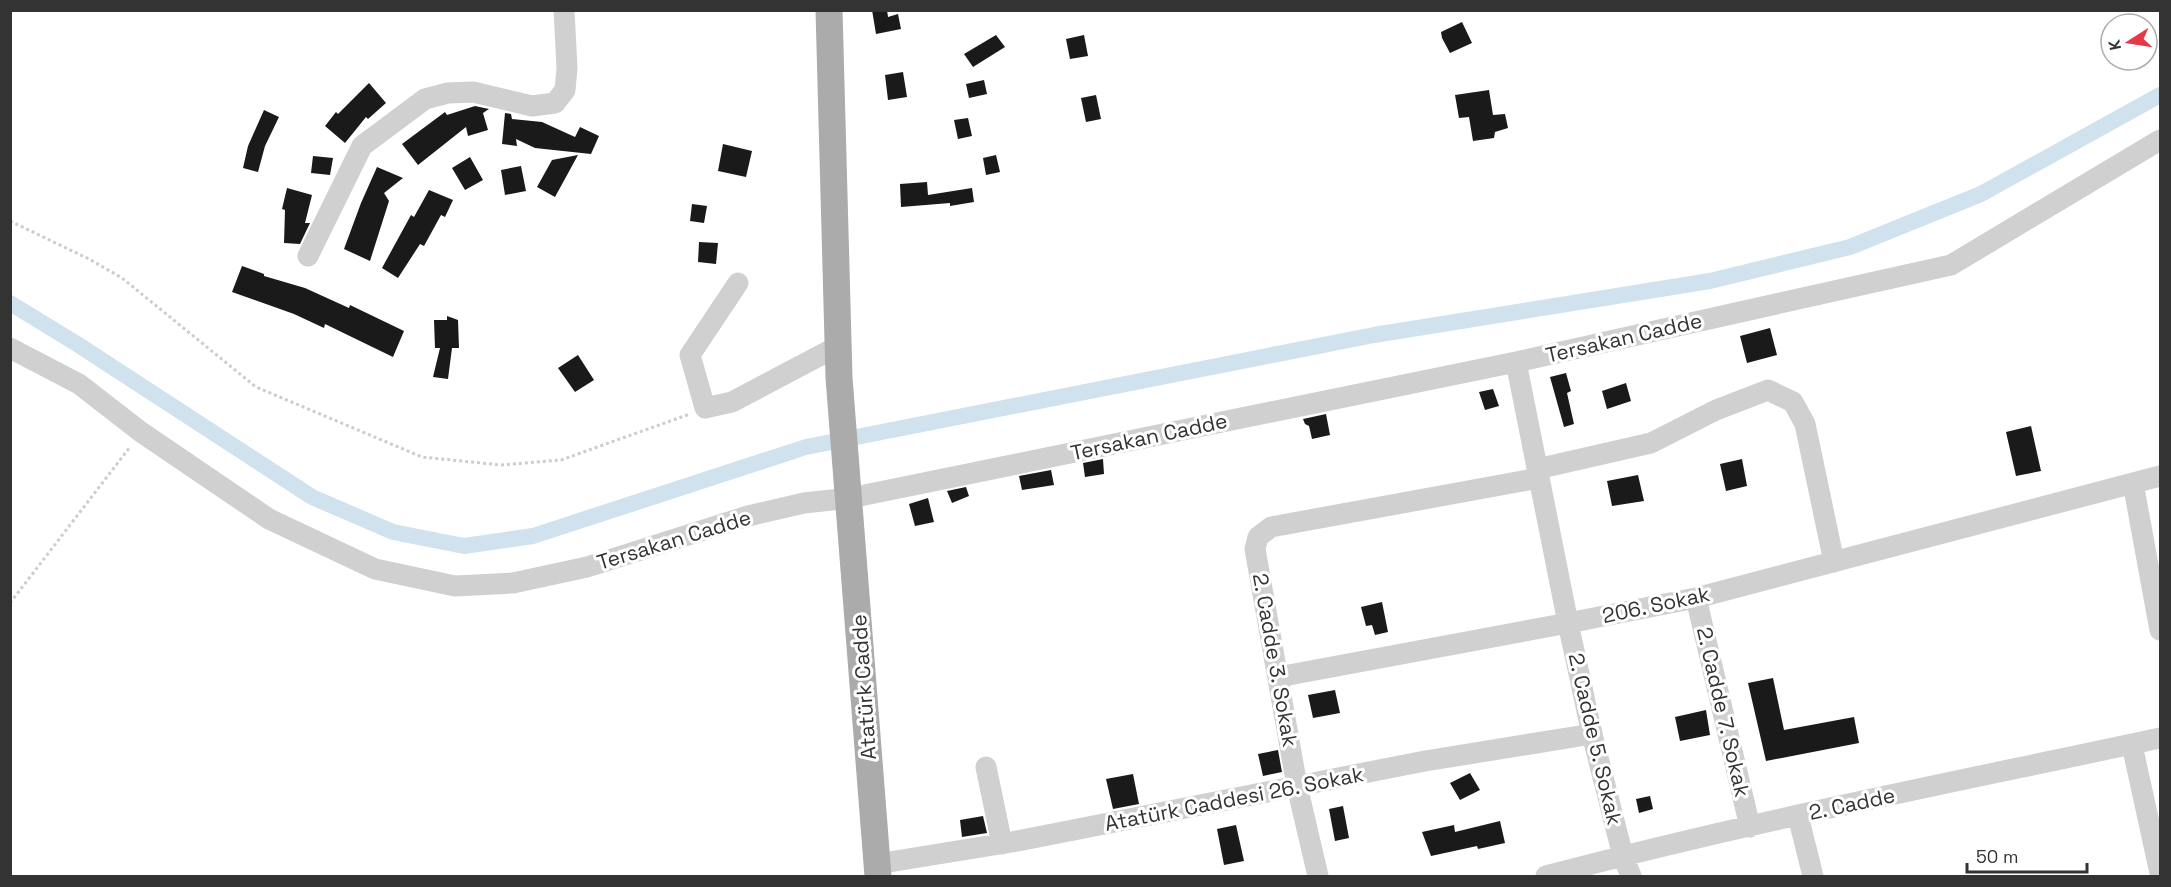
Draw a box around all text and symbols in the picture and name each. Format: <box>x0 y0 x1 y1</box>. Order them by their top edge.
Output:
north arrow <box>2099 12 2159 72</box>
text: K <box>2104 38 2126 52</box>
street label: Tersakan Cadde <box>1543 306 1705 369</box>
street label: Tersakan Cadde <box>1068 407 1230 466</box>
street label: Tersakan Cadde <box>594 503 754 576</box>
street label: 2. Cadde 3. Sokak <box>1247 571 1304 749</box>
street label: 206. Sokak <box>1600 580 1712 629</box>
street label: Atatürk Cadde <box>845 613 882 761</box>
street label: 2. Cadde 7. Sokak <box>1691 624 1756 799</box>
street label: 2. Cadde 5. Sokak <box>1563 650 1628 828</box>
street label: Atatürk Caddesi 26. Sokak <box>1102 760 1366 837</box>
street label: 2. Cadde <box>1806 781 1897 826</box>
scale bar <box>1967 836 2087 874</box>
text: 50 m <box>1976 845 2018 868</box>

